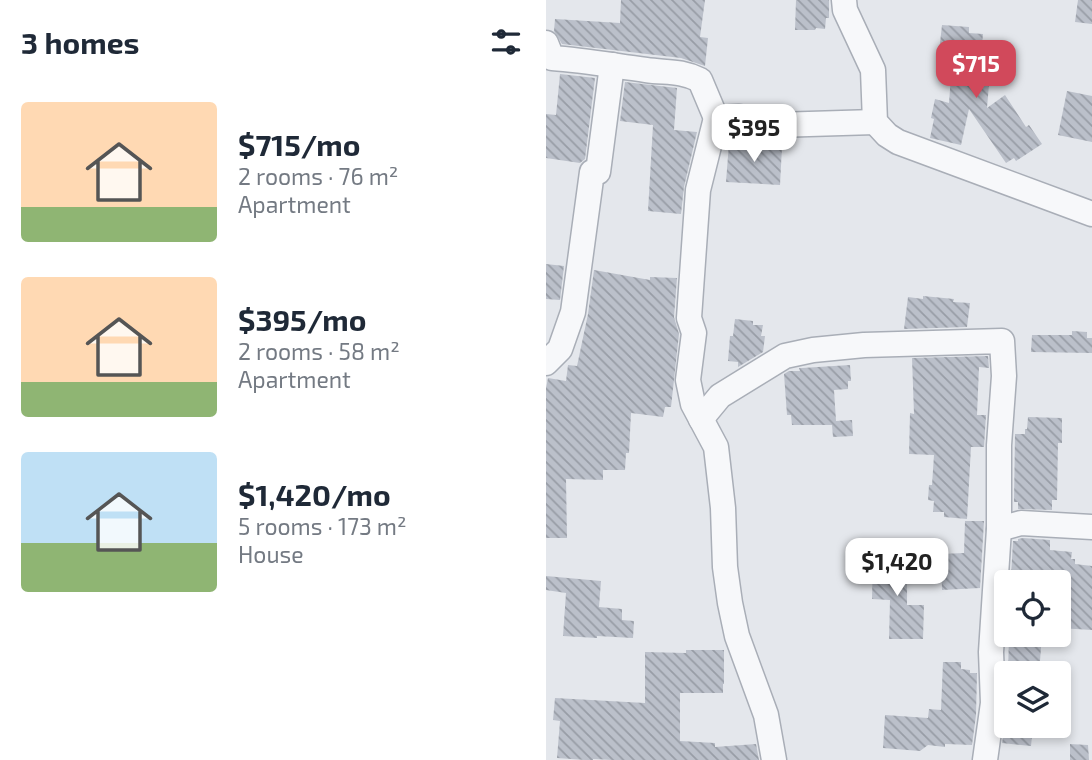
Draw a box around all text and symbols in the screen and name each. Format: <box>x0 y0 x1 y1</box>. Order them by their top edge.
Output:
icon: filters <box>487 23 525 61</box>
text: 3 homes <box>21 24 140 60</box>
pin: $715 <box>935 41 1017 100</box>
text: $715 <box>952 49 1000 77</box>
pin: $395 <box>713 104 795 164</box>
text: $395 <box>728 113 780 141</box>
text: $715/mo <box>238 126 361 162</box>
icon: home <box>77 130 161 214</box>
text: 2 rooms · 76 m² <box>238 162 398 190</box>
text: Apartment <box>238 190 351 218</box>
text: $395/mo <box>238 301 366 337</box>
icon: home <box>77 305 161 389</box>
text: 2 rooms · 58 m² <box>238 337 400 365</box>
text: Apartment <box>238 365 351 393</box>
text: $1,420/mo <box>238 476 391 512</box>
icon: home <box>77 480 161 564</box>
text: 5 rooms · 173 m² <box>238 512 407 540</box>
pin: $1,420 <box>840 538 954 598</box>
text: House <box>238 540 304 568</box>
text: $1,420 <box>861 547 933 575</box>
map controls <box>994 570 1071 738</box>
button: locate <box>994 570 1071 647</box>
button: layers <box>994 661 1071 738</box>

